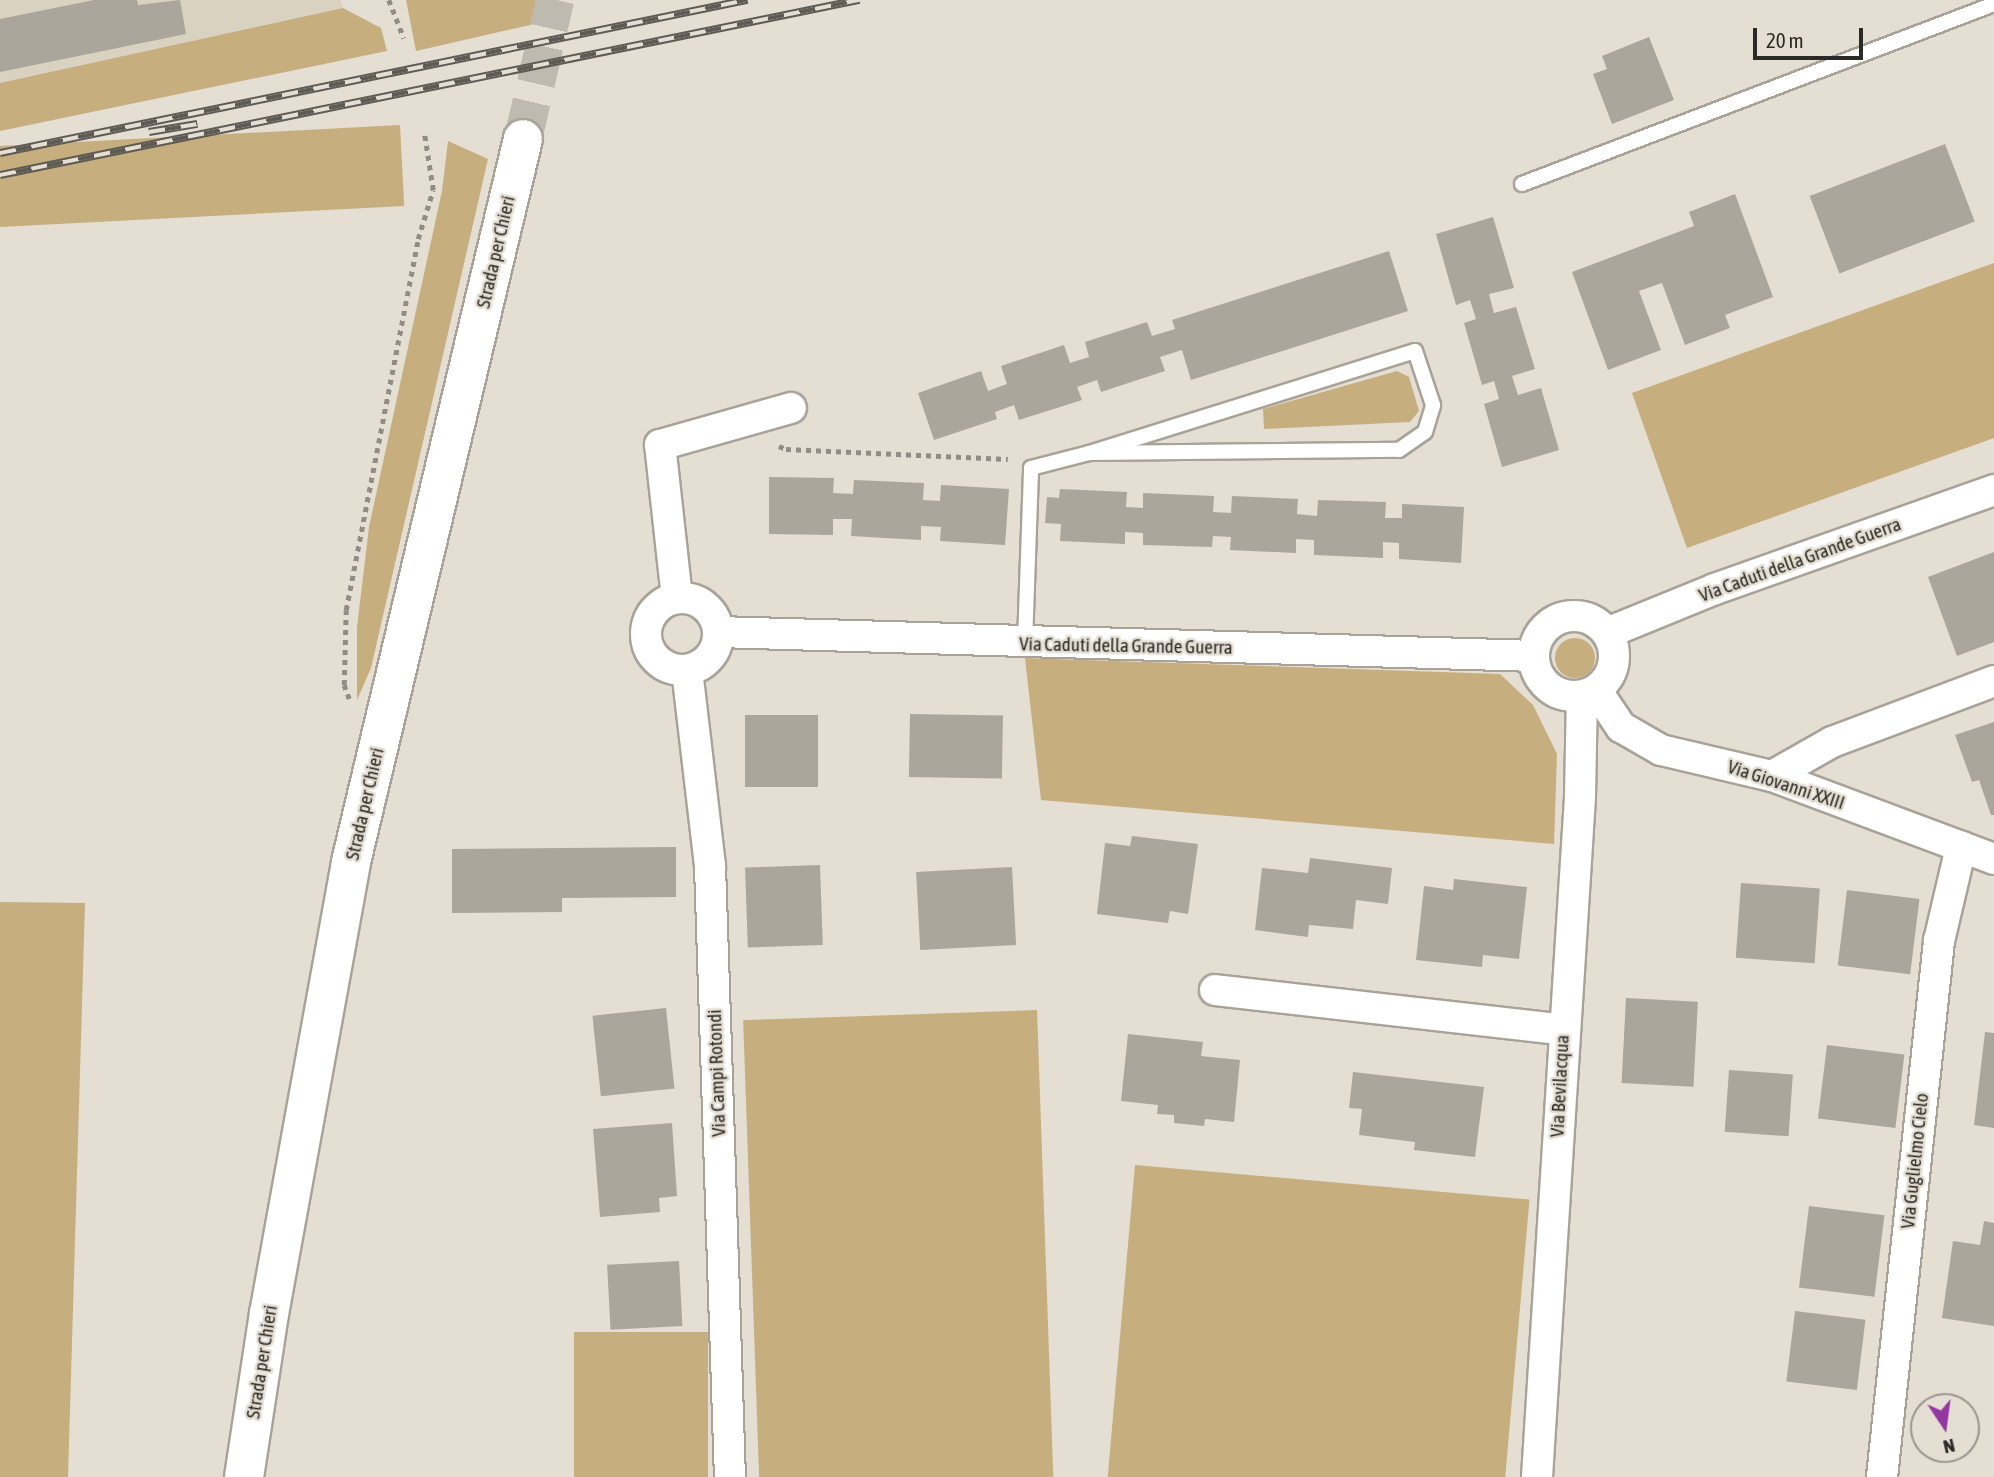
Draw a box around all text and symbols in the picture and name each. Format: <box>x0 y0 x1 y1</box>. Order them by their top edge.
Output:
scale bar <box>1756 14 1866 58</box>
text: 20 m <box>1766 28 1804 52</box>
street label: Strada per Chieri <box>472 194 520 310</box>
street label: Via Caduti della Grande Guerra <box>1696 513 1904 607</box>
street label: Via Caduti della Grande Guerra <box>1019 633 1233 659</box>
street label: Strada per Chieri <box>341 746 389 862</box>
street label: Via Giovanni XXIII <box>1725 755 1847 815</box>
street label: Via Campi Rotondi <box>703 1009 731 1137</box>
street label: Via Bevilacqua <box>1546 1034 1574 1138</box>
street label: Via Guglielmo Cielo <box>1897 1092 1933 1230</box>
street label: Strada per Chieri <box>242 1304 282 1420</box>
north arrow <box>1910 1393 1980 1463</box>
text: N <box>1941 1435 1957 1458</box>

